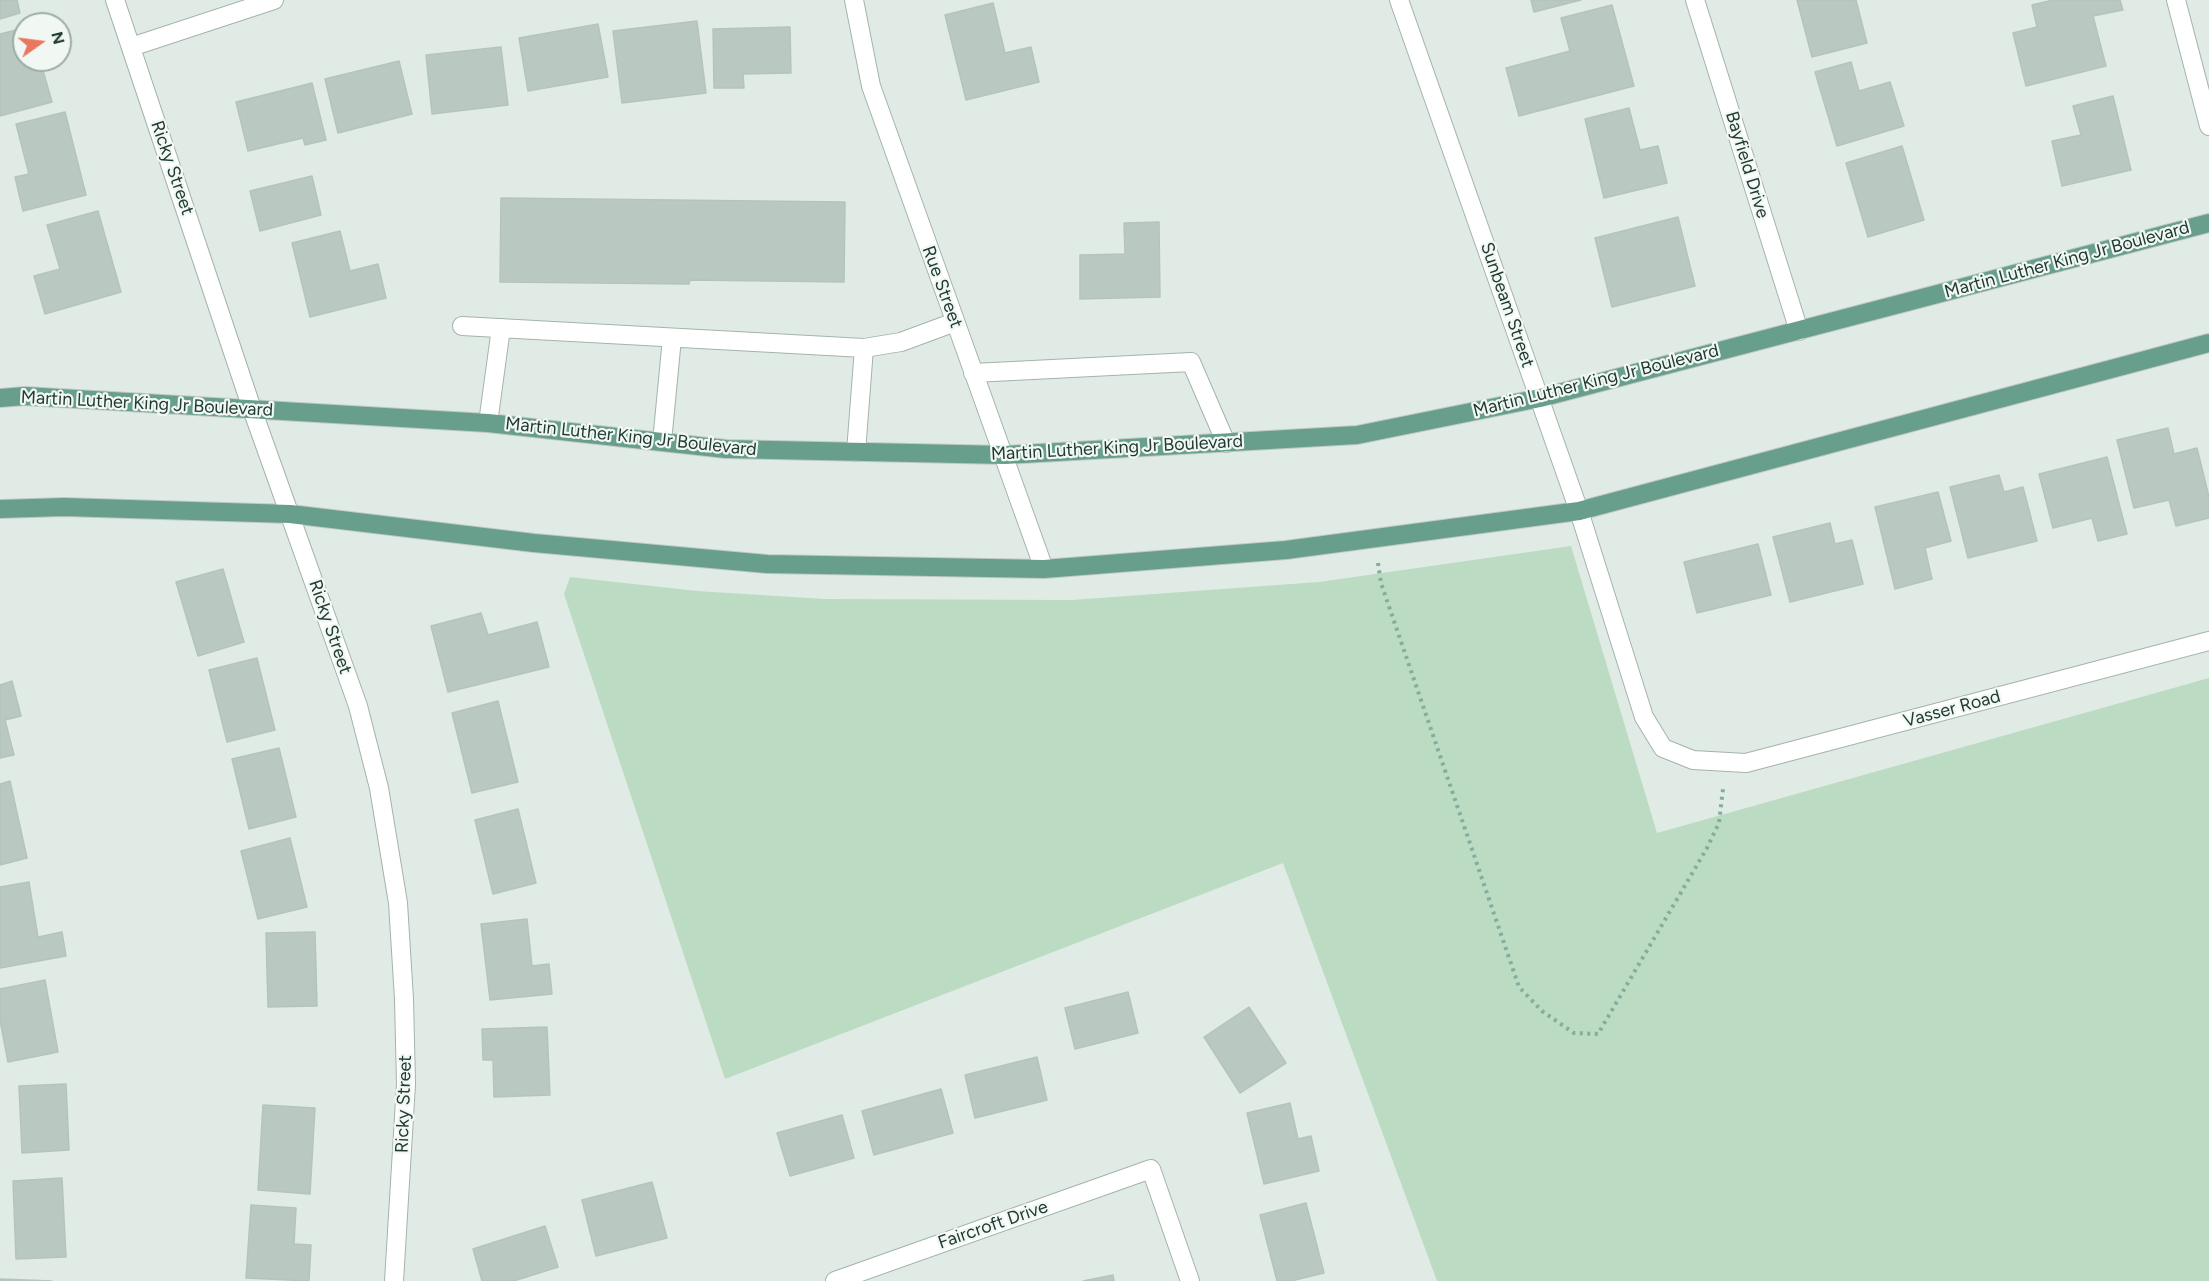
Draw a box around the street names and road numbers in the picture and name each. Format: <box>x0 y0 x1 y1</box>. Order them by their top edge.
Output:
street label: Bayfield Drive <box>1720 109 1774 221</box>
street label: Ricky Street <box>146 118 198 218</box>
street label: Martin Luther King Jr Boulevard <box>1942 217 2192 303</box>
street label: Sunbeam Street <box>1475 240 1539 370</box>
street label: Rue Street <box>917 243 967 331</box>
street label: Martin Luther King Jr Boulevard <box>1471 340 1721 422</box>
street label: Martin Luther King Jr Boulevard <box>20 387 274 421</box>
street label: Martin Luther King Jr Boulevard <box>504 413 758 461</box>
street label: Martin Luther King Jr Boulevard <box>990 431 1244 465</box>
street label: Ricky Street <box>304 577 356 677</box>
street label: Vasser Road <box>1901 686 2003 732</box>
street label: Ricky Street <box>391 1055 417 1153</box>
street label: Faircroft Drive <box>935 1196 1051 1254</box>

